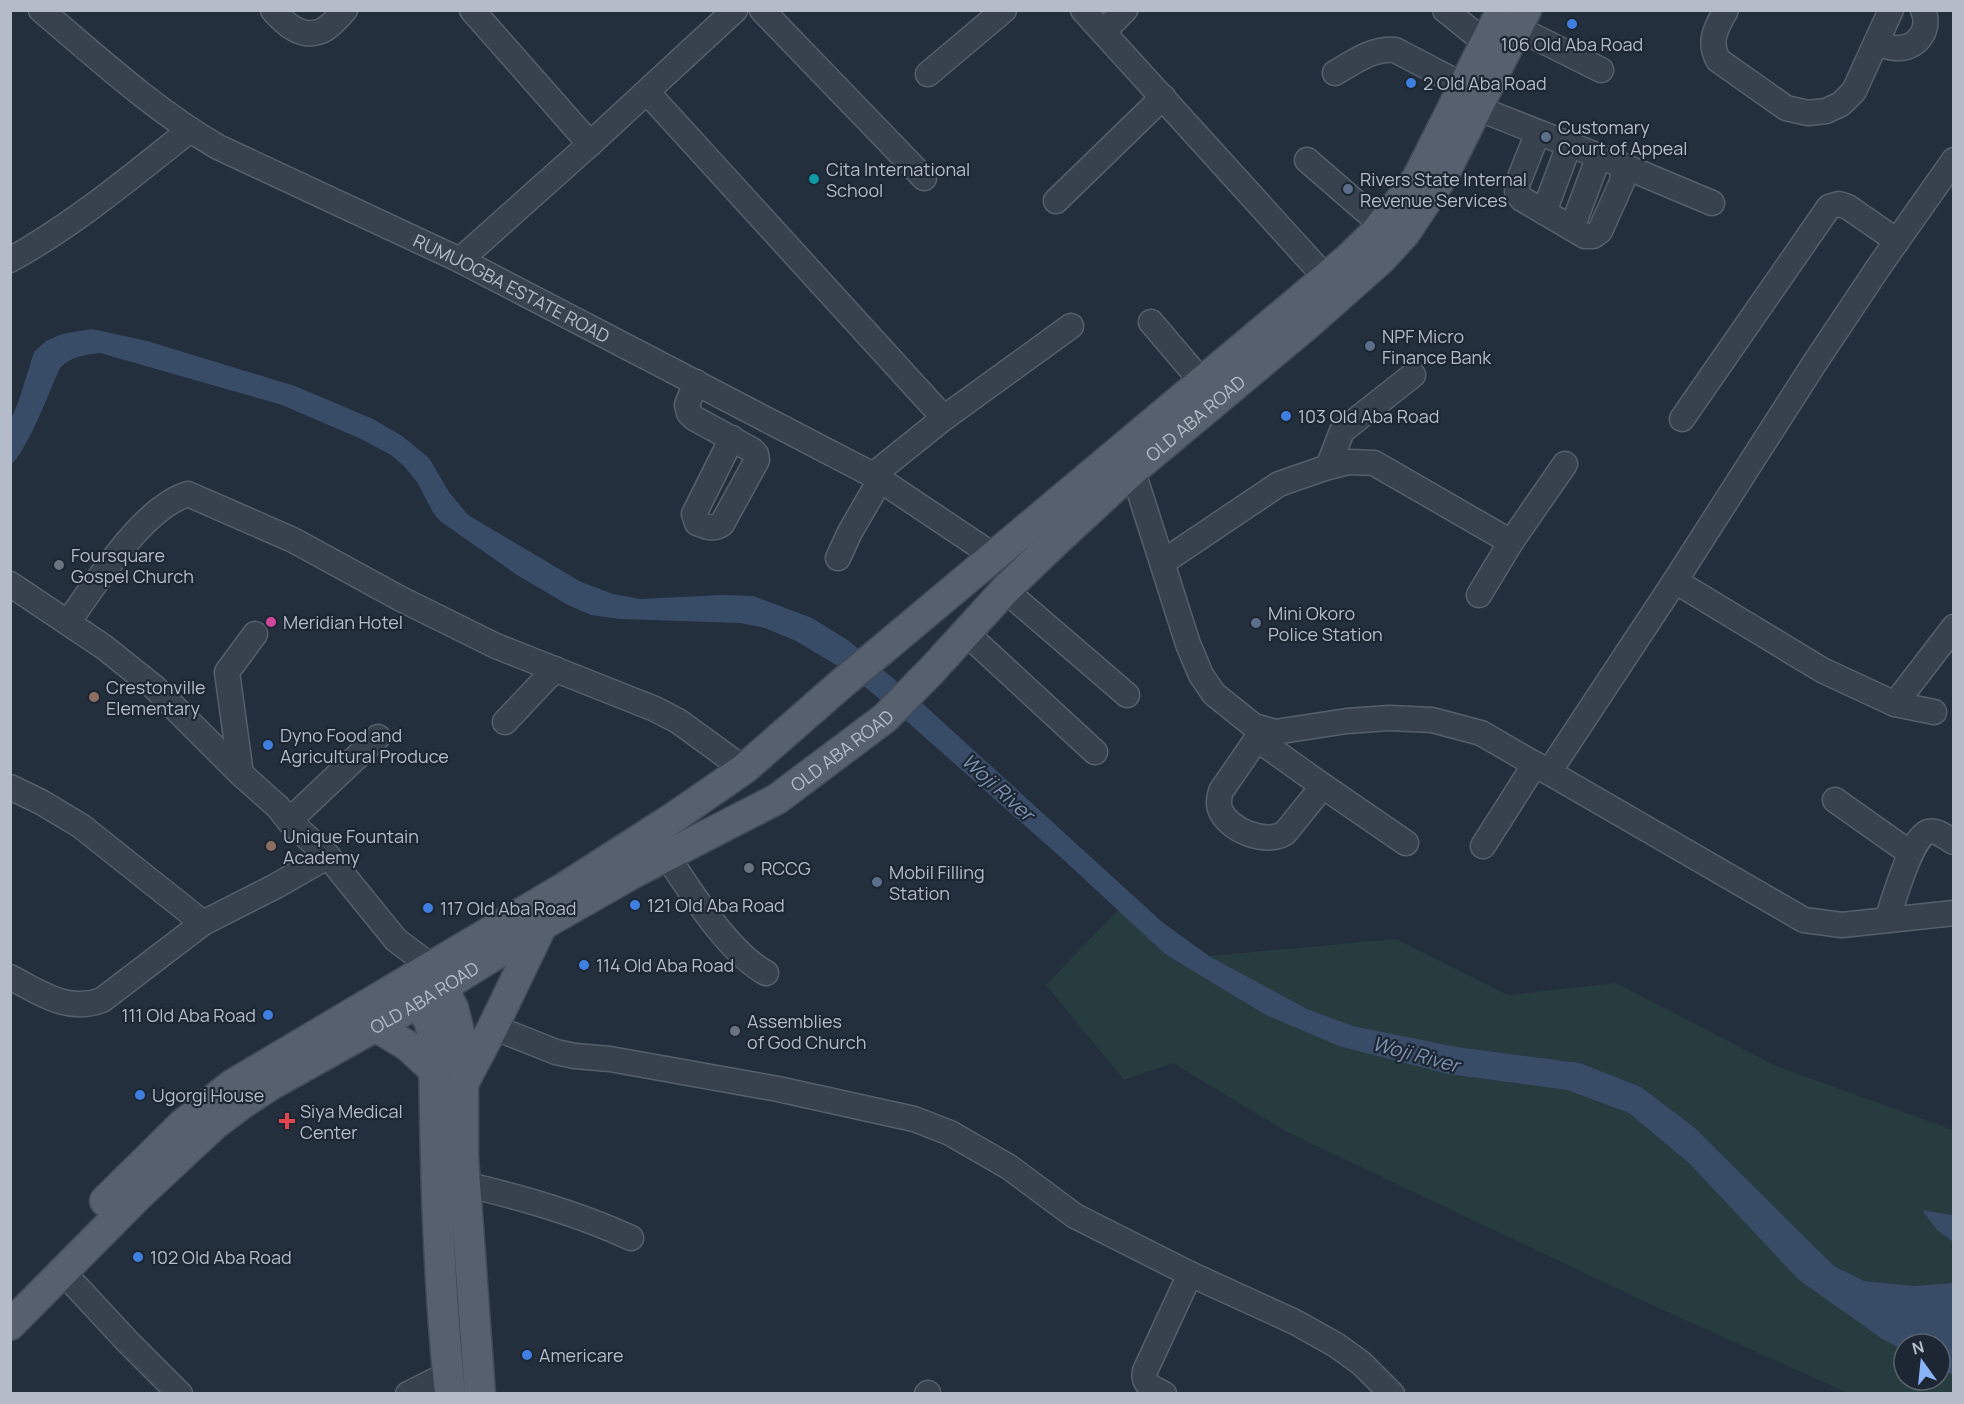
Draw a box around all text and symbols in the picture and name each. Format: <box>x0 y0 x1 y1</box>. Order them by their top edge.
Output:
marker: 106 Old Aba Road <box>1565 17 1579 31</box>
place label: 106 Old Aba Road <box>1501 32 1643 56</box>
place label: 2 Old Aba Road <box>1423 71 1547 95</box>
marker: 2 Old Aba Road <box>1404 76 1418 90</box>
place label: Customary Court of Appeal <box>1558 115 1687 160</box>
marker: Customary Court of Appeal <box>1539 130 1553 144</box>
place label: Cita International School <box>826 157 970 202</box>
place label: Rivers State Internal Revenue Services <box>1360 167 1527 212</box>
marker: Cita International School <box>807 172 821 186</box>
marker: Rivers State Internal Revenue Services <box>1341 182 1355 196</box>
street label: RUMUOGBA ESTATE ROAD <box>410 228 614 348</box>
place label: NPF Micro Finance Bank <box>1382 324 1492 369</box>
marker: NPF Micro Finance Bank <box>1363 339 1377 353</box>
street label: OLD ABA ROAD <box>1140 369 1250 467</box>
place label: 103 Old Aba Road <box>1298 404 1439 428</box>
marker: 103 Old Aba Road <box>1279 409 1293 423</box>
place label: Foursquare Gospel Church <box>71 543 194 588</box>
marker: Foursquare Gospel Church <box>52 558 66 572</box>
place label: Mini Okoro Police Station <box>1268 601 1383 646</box>
place label: Meridian Hotel <box>283 610 403 634</box>
marker: Meridian Hotel <box>264 615 278 629</box>
marker: Mini Okoro Police Station <box>1249 616 1263 630</box>
place label: Crestonville Elementary <box>106 675 206 720</box>
marker: Crestonville Elementary <box>87 690 101 704</box>
street label: OLD ABA ROAD <box>785 704 899 797</box>
place label: Dyno Food and Agricultural Produce <box>280 723 449 768</box>
marker: Dyno Food and Agricultural Produce <box>261 738 275 752</box>
water label: Woji River <box>956 747 1042 829</box>
place label: Unique Fountain Academy <box>283 824 419 869</box>
marker: Unique Fountain Academy <box>264 839 278 853</box>
place label: RCCG <box>761 856 811 880</box>
place label: Mobil Filling Station <box>889 860 985 905</box>
marker: RCCG <box>742 861 756 875</box>
marker: Mobil Filling Station <box>870 875 884 889</box>
place label: 121 Old Aba Road <box>647 893 785 917</box>
place label: 117 Old Aba Road <box>440 896 577 920</box>
marker: 121 Old Aba Road <box>628 898 642 912</box>
marker: 117 Old Aba Road <box>421 901 435 915</box>
place label: 114 Old Aba Road <box>596 953 734 977</box>
street label: OLD ABA ROAD <box>365 956 483 1039</box>
marker: 114 Old Aba Road <box>577 958 591 972</box>
place label: 111 Old Aba Road <box>122 1003 256 1027</box>
marker: 111 Old Aba Road <box>261 1008 275 1022</box>
place label: Assemblies of God Church <box>747 1009 866 1054</box>
marker: Assemblies of God Church <box>728 1024 742 1038</box>
water label: Woji River <box>1370 1029 1465 1079</box>
place label: Ugorgi House <box>152 1083 264 1107</box>
marker: Ugorgi House <box>133 1088 147 1102</box>
place label: Siya Medical Center <box>300 1099 403 1144</box>
marker: Siya Medical Center <box>278 1112 296 1130</box>
place label: 102 Old Aba Road <box>150 1245 292 1269</box>
marker: 102 Old Aba Road <box>131 1250 145 1264</box>
north arrow <box>1892 1332 1952 1392</box>
text: N <box>1910 1335 1927 1360</box>
place label: Americare <box>539 1343 624 1367</box>
marker: Americare <box>520 1348 534 1362</box>

